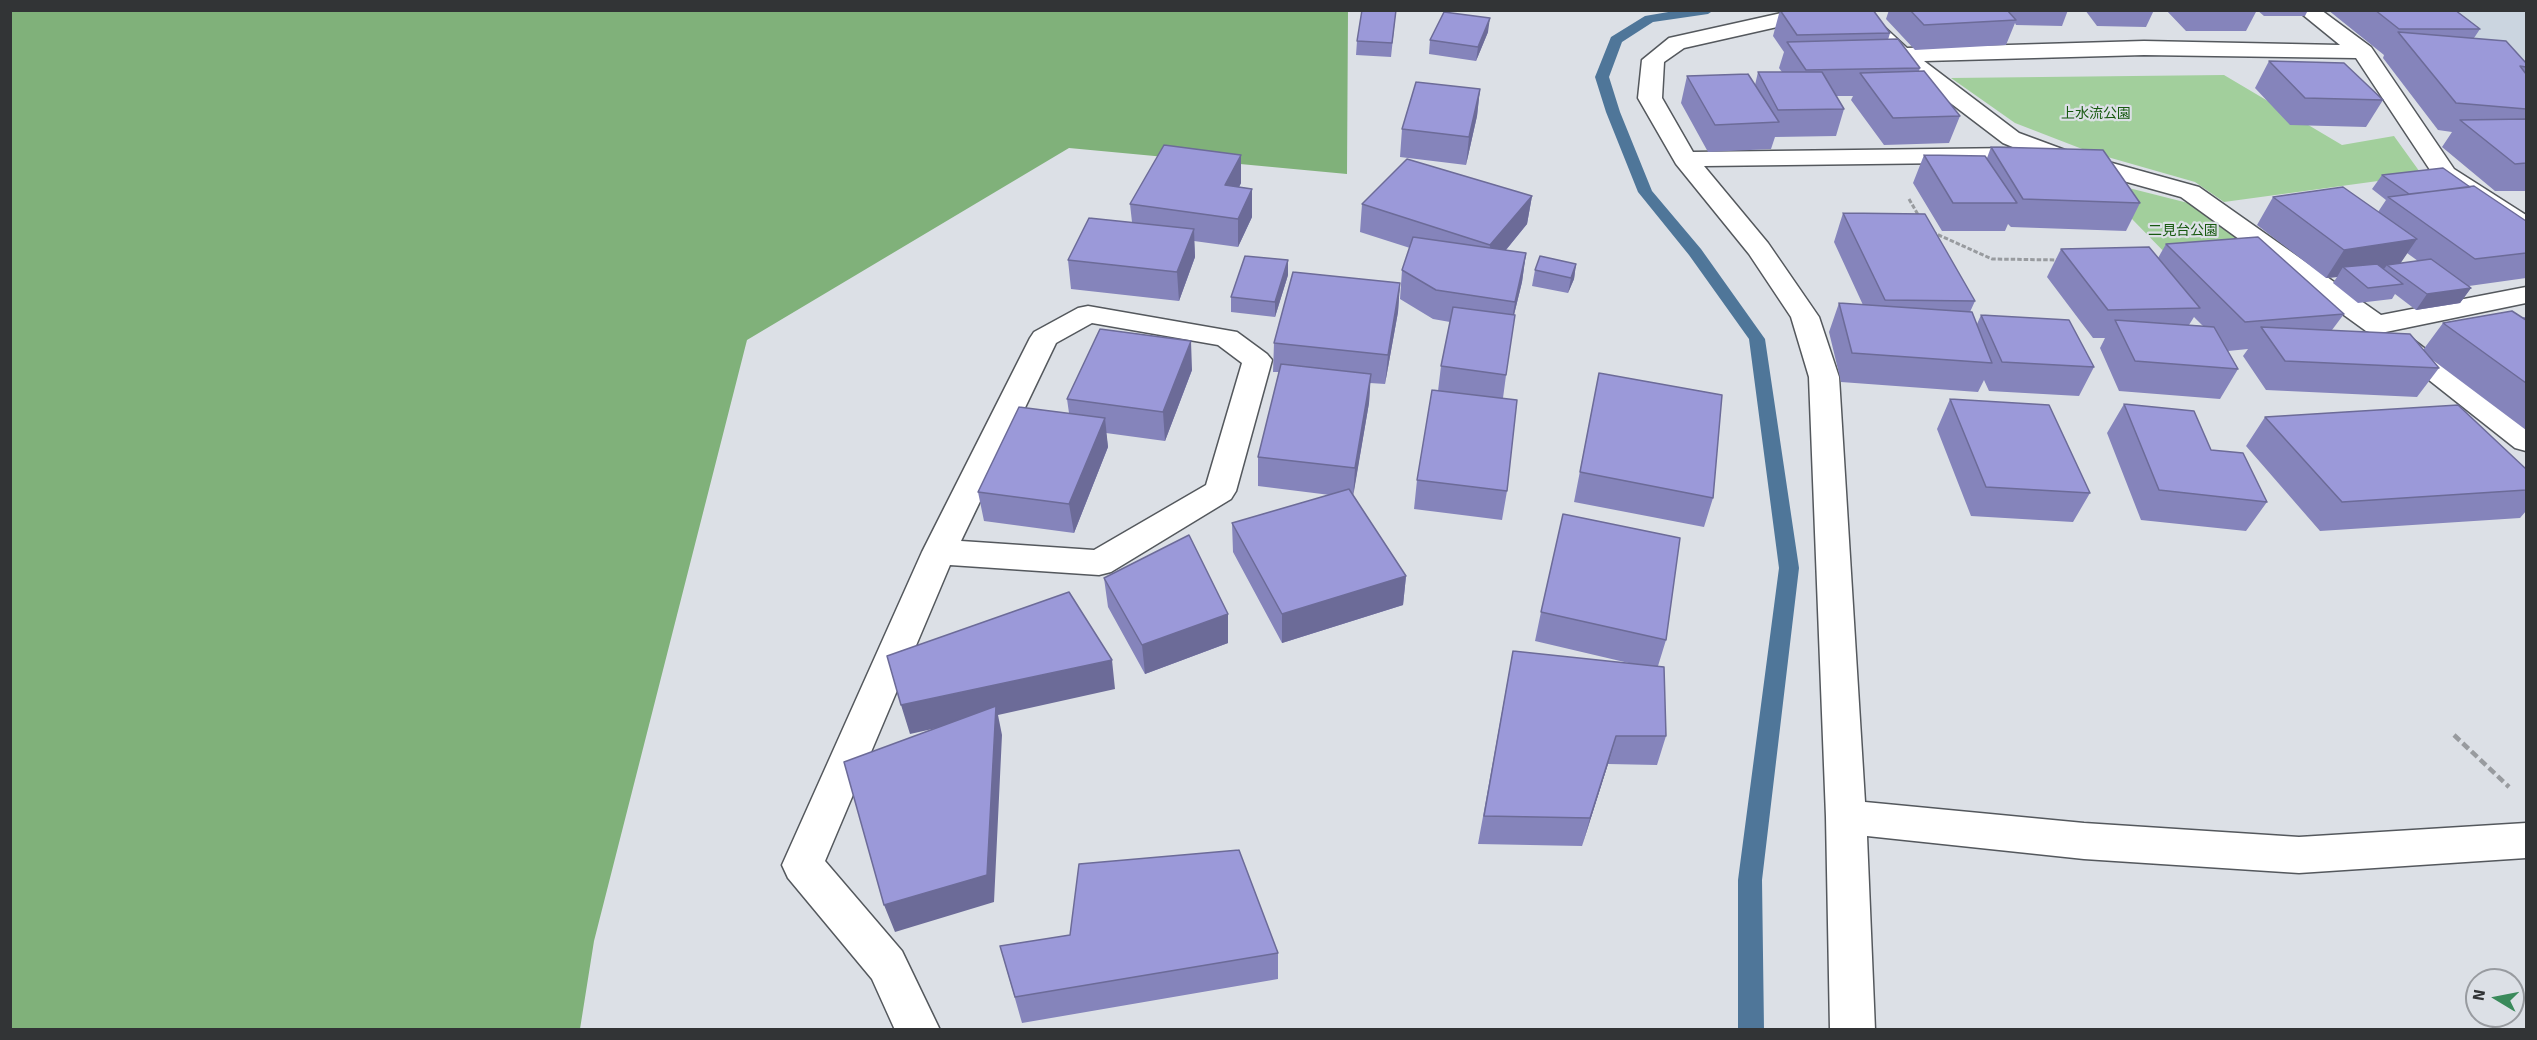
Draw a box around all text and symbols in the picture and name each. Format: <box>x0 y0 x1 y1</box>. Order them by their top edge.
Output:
park label: 上水流公園 <box>2061 106 2131 122</box>
park label: 二見台公園 <box>2148 223 2218 239</box>
north arrow <box>2465 968 2525 1028</box>
text: N <box>2468 988 2490 1002</box>

